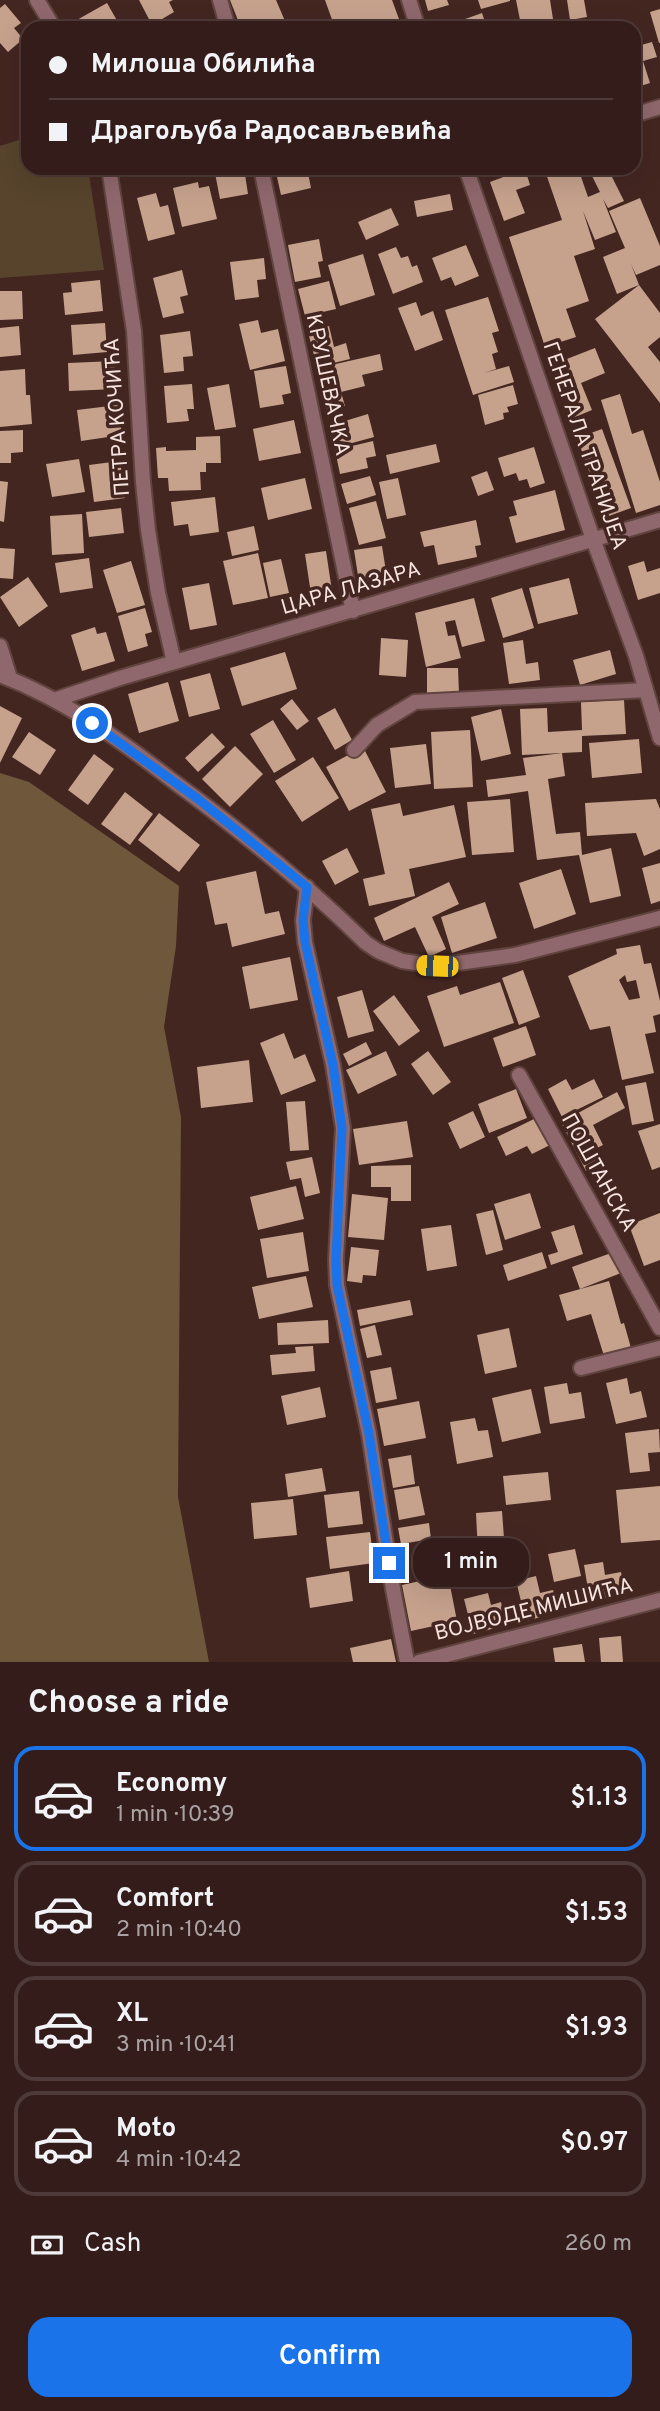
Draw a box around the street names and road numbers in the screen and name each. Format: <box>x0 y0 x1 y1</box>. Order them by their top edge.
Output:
street label: КРУШЕВАЧКА <box>299 312 355 458</box>
street label: ПЕТРА КОЧИЋА <box>99 337 137 497</box>
street label: ГЕНЕРАЛА ТРАНИЈЕА <box>536 338 632 554</box>
street label: ЦАРА ЛАЗАРА <box>278 556 424 622</box>
street label: ПОШТАНСКА <box>554 1109 642 1237</box>
street label: ВОЈВОДЕ МИШИЋА <box>432 1572 636 1648</box>

